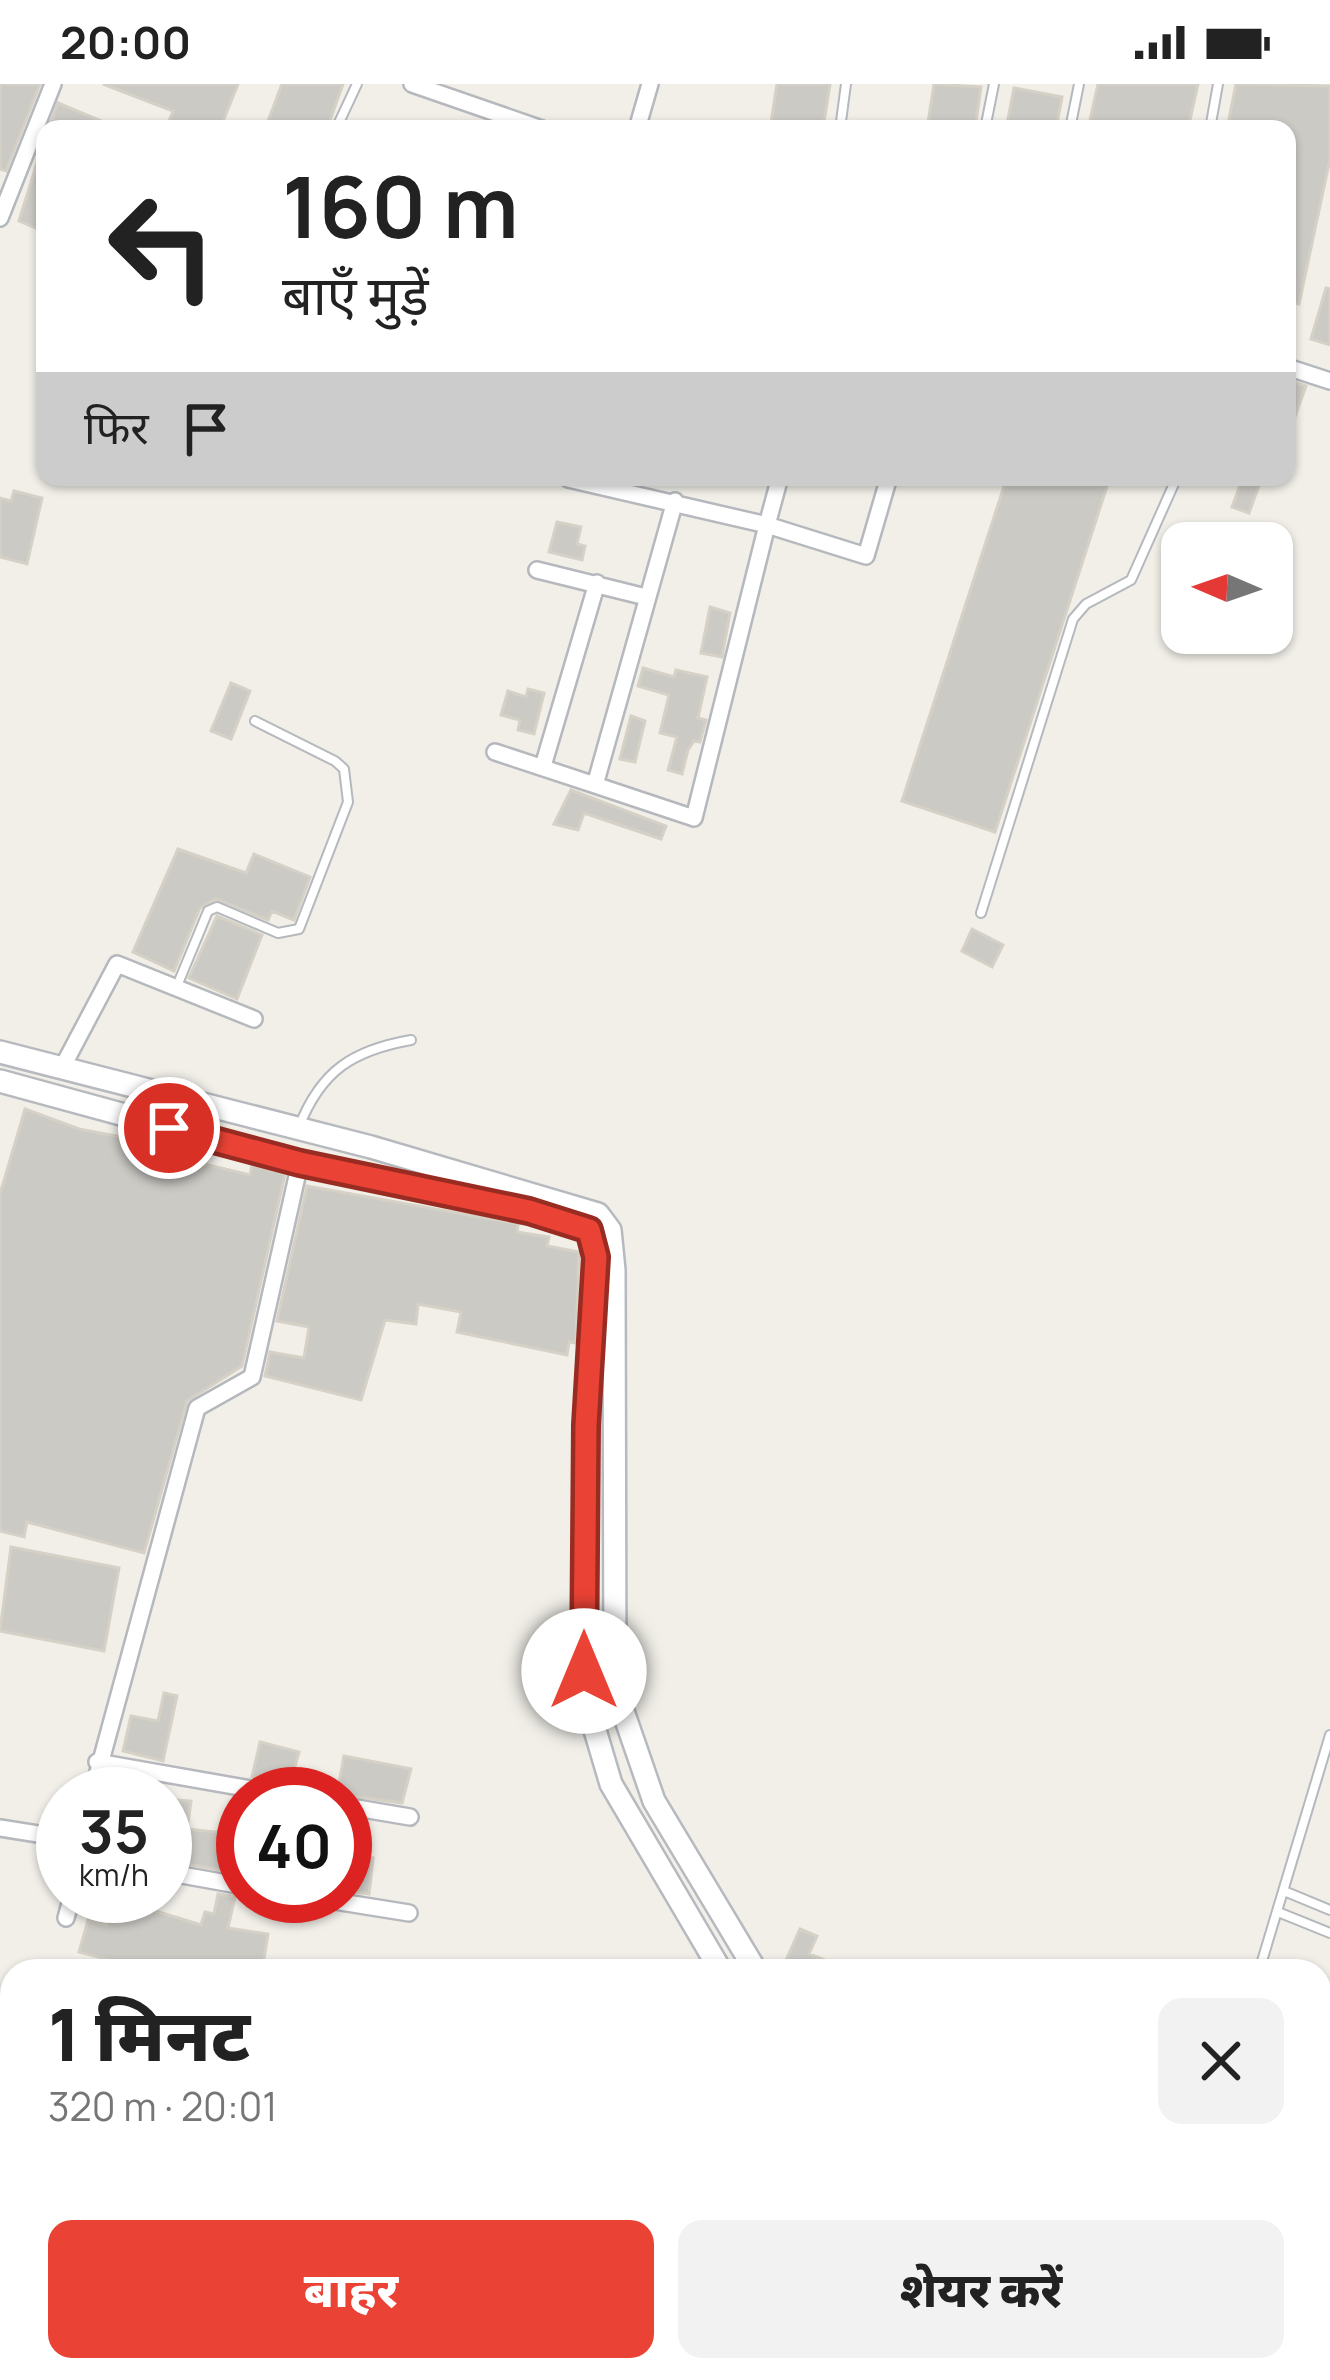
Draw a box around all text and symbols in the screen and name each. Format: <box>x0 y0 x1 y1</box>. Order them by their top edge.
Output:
text: 20:00 <box>60 11 191 73</box>
text: 160 m <box>282 148 519 263</box>
icon: left <box>84 168 240 324</box>
text: बाएँ मुड़ें <box>282 257 429 331</box>
text: फिर <box>84 396 149 458</box>
icon: arrive <box>173 396 239 462</box>
north arrow <box>1161 522 1293 654</box>
map controls <box>1161 522 1293 654</box>
pin <box>118 1077 220 1179</box>
icon: arrive <box>136 1095 202 1161</box>
position arrow <box>521 1608 647 1734</box>
speed limit sign: 40 <box>216 1767 372 1923</box>
text: 35 <box>79 1789 149 1871</box>
text: km/h <box>79 1854 149 1895</box>
text: 1 मिनट <box>48 1984 250 2083</box>
button: close <box>1158 1998 1284 2124</box>
text: 320 m · 20:01 <box>48 2079 278 2133</box>
button: बाहर <box>48 2220 654 2358</box>
button: शेयर करें <box>678 2220 1284 2358</box>

